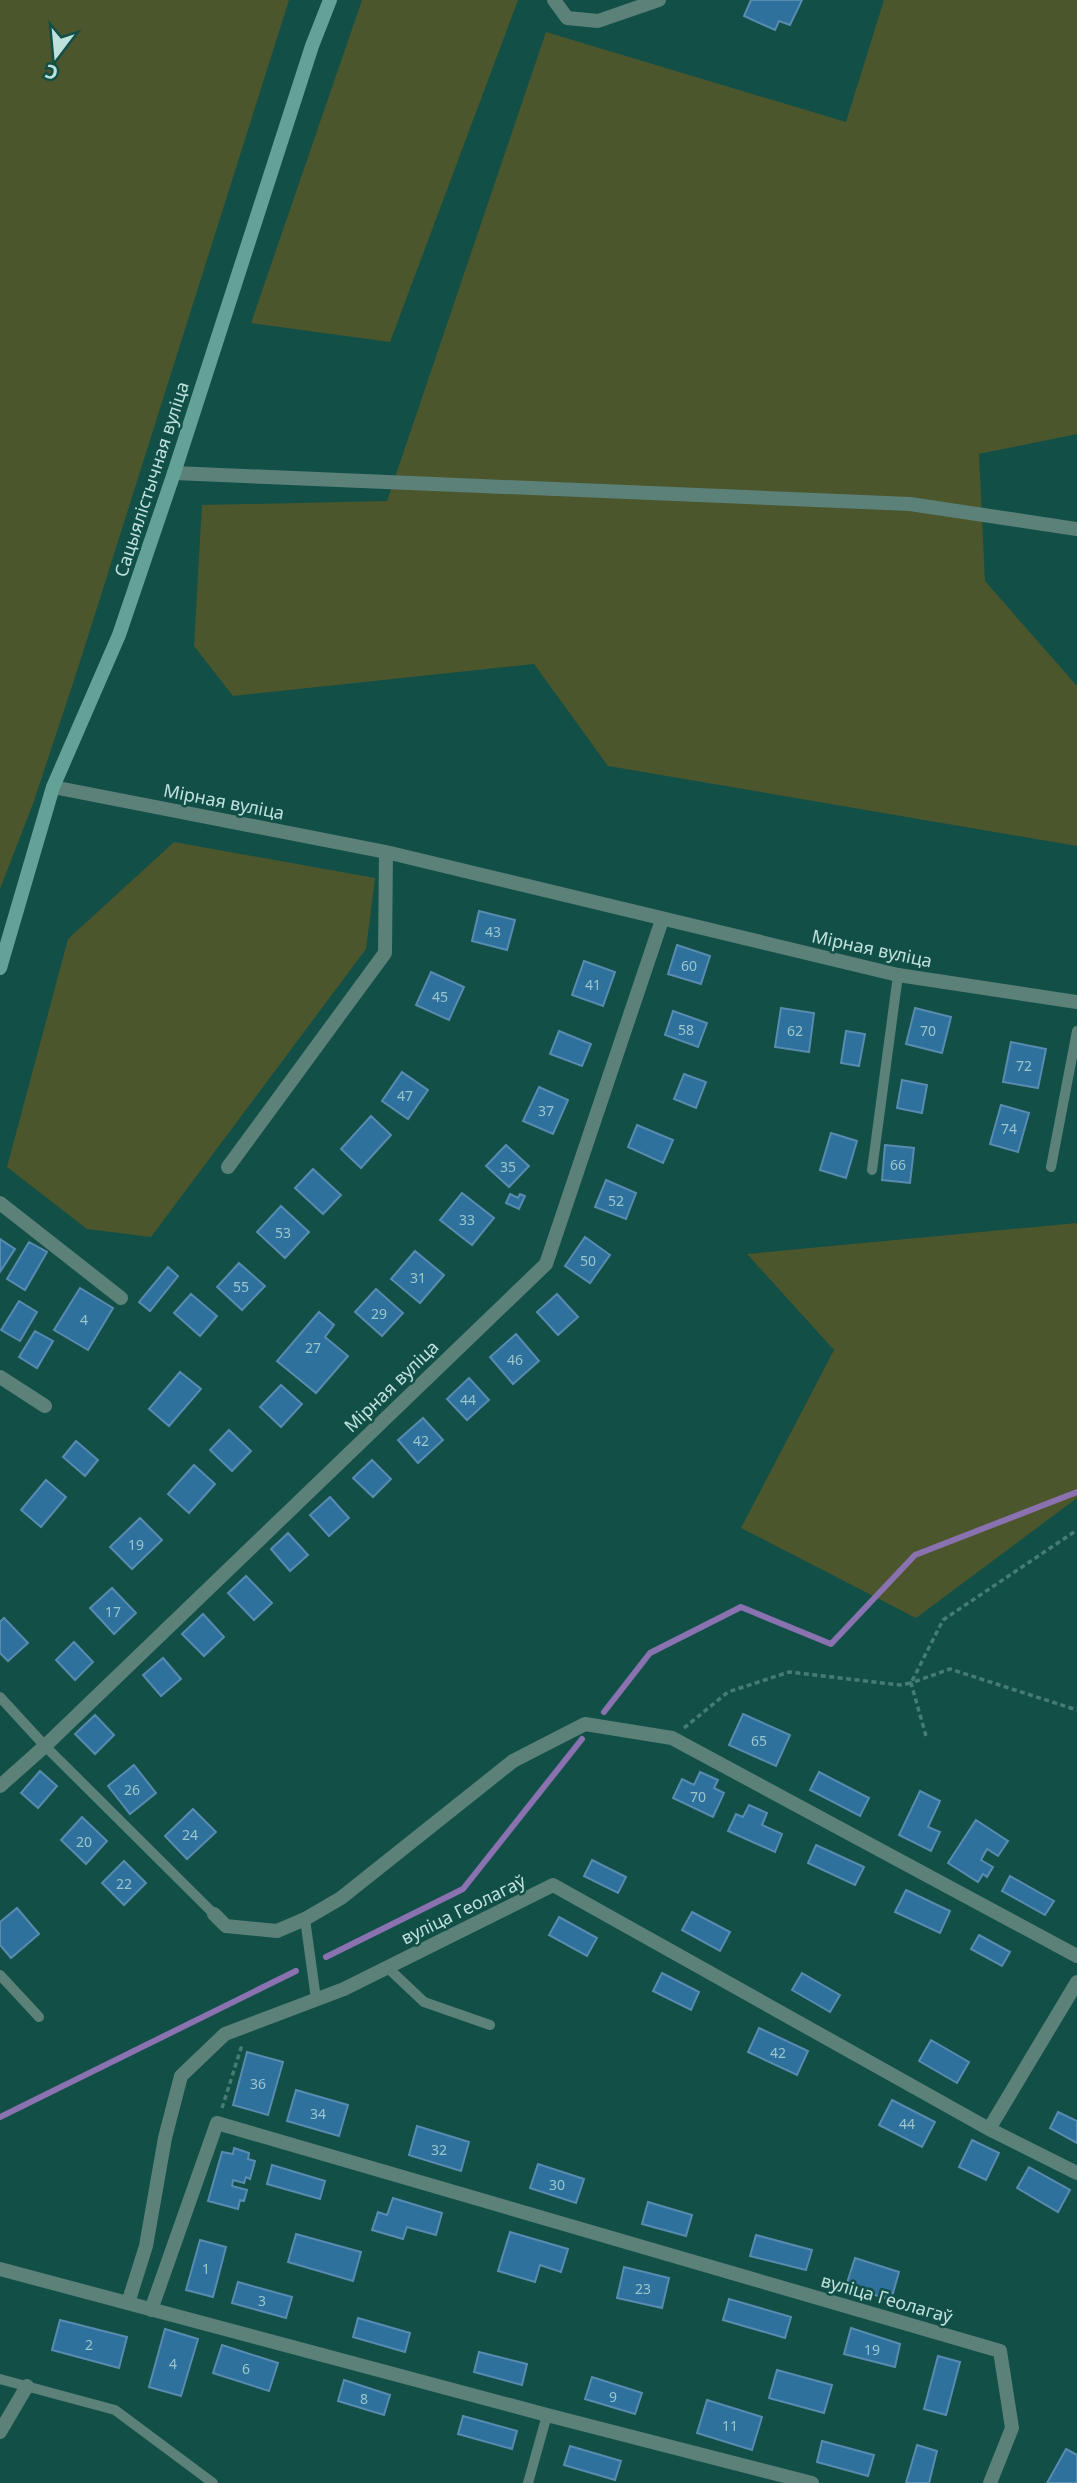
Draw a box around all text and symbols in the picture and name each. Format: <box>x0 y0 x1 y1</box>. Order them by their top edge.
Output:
north arrow <box>21 21 91 91</box>
text: С <box>42 58 61 87</box>
street label: Сацыялістычная вуліца <box>108 378 194 580</box>
street label: Мірная вуліца <box>162 778 286 824</box>
house number: 43 <box>485 922 501 941</box>
street label: Мірная вуліца <box>810 924 934 972</box>
house number: 60 <box>681 956 697 975</box>
house number: 41 <box>585 975 601 994</box>
house number: 45 <box>432 987 448 1006</box>
house number: 58 <box>678 1020 694 1039</box>
house number: 62 <box>787 1021 803 1040</box>
house number: 70 <box>920 1021 936 1040</box>
house number: 72 <box>1016 1056 1032 1075</box>
house number: 47 <box>397 1086 413 1105</box>
house number: 37 <box>538 1101 554 1120</box>
house number: 74 <box>1001 1119 1017 1138</box>
house number: 66 <box>890 1155 906 1174</box>
house number: 35 <box>500 1157 516 1176</box>
house number: 52 <box>608 1191 624 1210</box>
house number: 33 <box>459 1210 475 1229</box>
house number: 53 <box>275 1223 291 1242</box>
house number: 50 <box>580 1251 596 1270</box>
house number: 31 <box>410 1268 426 1287</box>
house number: 55 <box>233 1277 249 1296</box>
house number: 29 <box>371 1304 387 1323</box>
house number: 4 <box>80 1310 88 1329</box>
street label: Мірная вуліца <box>339 1335 443 1437</box>
house number: 27 <box>305 1338 321 1357</box>
house number: 46 <box>507 1350 523 1369</box>
house number: 44 <box>460 1390 476 1409</box>
house number: 42 <box>413 1431 429 1450</box>
house number: 19 <box>128 1535 144 1554</box>
house number: 17 <box>105 1602 121 1621</box>
house number: 65 <box>751 1731 767 1750</box>
house number: 26 <box>124 1780 140 1799</box>
house number: 70 <box>690 1787 706 1806</box>
house number: 24 <box>182 1825 198 1844</box>
house number: 20 <box>76 1832 92 1851</box>
street label: вуліца Геолагаў <box>397 1868 530 1950</box>
house number: 22 <box>116 1874 132 1893</box>
house number: 42 <box>770 2043 786 2062</box>
house number: 36 <box>250 2074 266 2093</box>
house number: 34 <box>310 2104 326 2123</box>
house number: 44 <box>899 2114 915 2133</box>
house number: 32 <box>431 2140 447 2159</box>
house number: 30 <box>549 2175 565 2194</box>
house number: 1 <box>202 2259 210 2278</box>
street label: вуліца Геолагаў <box>818 2268 956 2328</box>
house number: 23 <box>635 2279 651 2298</box>
house number: 3 <box>258 2291 266 2310</box>
house number: 2 <box>85 2335 93 2354</box>
house number: 19 <box>864 2340 880 2359</box>
house number: 4 <box>169 2354 177 2373</box>
house number: 6 <box>242 2359 250 2378</box>
house number: 9 <box>609 2387 617 2406</box>
house number: 8 <box>360 2389 368 2408</box>
house number: 11 <box>722 2416 738 2435</box>

